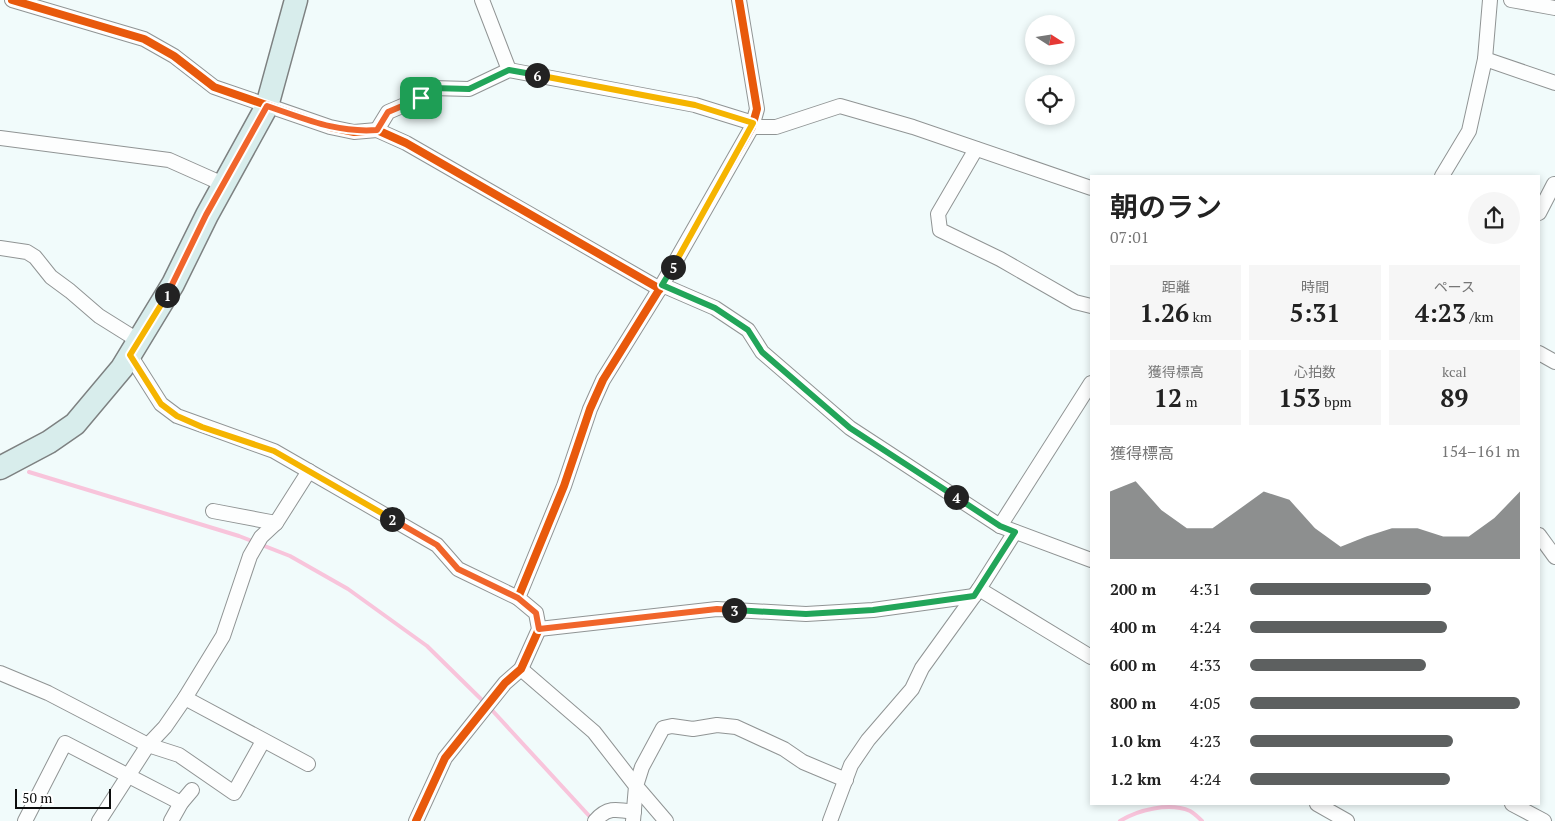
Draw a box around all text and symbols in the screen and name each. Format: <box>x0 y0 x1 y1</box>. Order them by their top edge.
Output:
north arrow <box>1025 15 1075 65</box>
map controls <box>1025 15 1075 125</box>
pin: 6 <box>524 62 550 88</box>
text: 6 <box>534 66 541 85</box>
button: locate <box>1025 75 1075 125</box>
pin <box>400 77 442 119</box>
icon: arrive <box>407 84 435 112</box>
text: 朝のラン <box>1110 188 1222 225</box>
button: share <box>1468 192 1520 244</box>
text: 07:01 <box>1110 226 1149 248</box>
pin: 5 <box>660 254 686 280</box>
text: 5 <box>670 258 677 277</box>
text: 距離 <box>1162 277 1190 296</box>
text: 時間 <box>1301 277 1329 296</box>
text: ペース <box>1434 277 1475 296</box>
pin: 1 <box>154 282 180 308</box>
text: 1 <box>164 286 171 305</box>
text: 1.26 <box>1139 296 1189 329</box>
text: 5:31 <box>1290 296 1340 329</box>
text: 4:23 <box>1415 296 1466 329</box>
text: km <box>1189 307 1212 326</box>
text: /km <box>1466 307 1494 326</box>
text: 獲得標高 <box>1148 362 1204 381</box>
text: 心拍数 <box>1294 362 1336 381</box>
text: kcal <box>1442 362 1467 381</box>
text: 12 <box>1154 381 1182 414</box>
text: 153 <box>1278 381 1321 414</box>
text: 89 <box>1440 381 1468 414</box>
text: m <box>1182 392 1198 411</box>
text: bpm <box>1321 392 1352 411</box>
text: 154–161 m <box>1441 440 1520 462</box>
text: 獲得標高 <box>1110 442 1174 464</box>
pin: 4 <box>944 484 968 510</box>
text: 4 <box>953 488 960 507</box>
pin: 2 <box>380 506 404 532</box>
text: 2 <box>389 510 396 529</box>
text: 200 m <box>1110 578 1156 600</box>
text: 4:31 <box>1190 578 1221 600</box>
pin: 3 <box>722 598 746 622</box>
text: 3 <box>731 601 738 620</box>
text: 400 m <box>1110 616 1156 638</box>
text: 4:24 <box>1190 616 1221 638</box>
text: 600 m <box>1110 654 1156 676</box>
text: 4:33 <box>1190 654 1221 676</box>
text: 800 m <box>1110 692 1156 714</box>
text: 4:05 <box>1190 692 1221 714</box>
text: 1.0 km <box>1110 730 1161 752</box>
text: 4:23 <box>1190 730 1221 752</box>
text: 1.2 km <box>1110 768 1161 790</box>
text: 4:24 <box>1190 768 1221 790</box>
scale bar <box>15 786 111 809</box>
text: 50 m <box>22 788 52 807</box>

